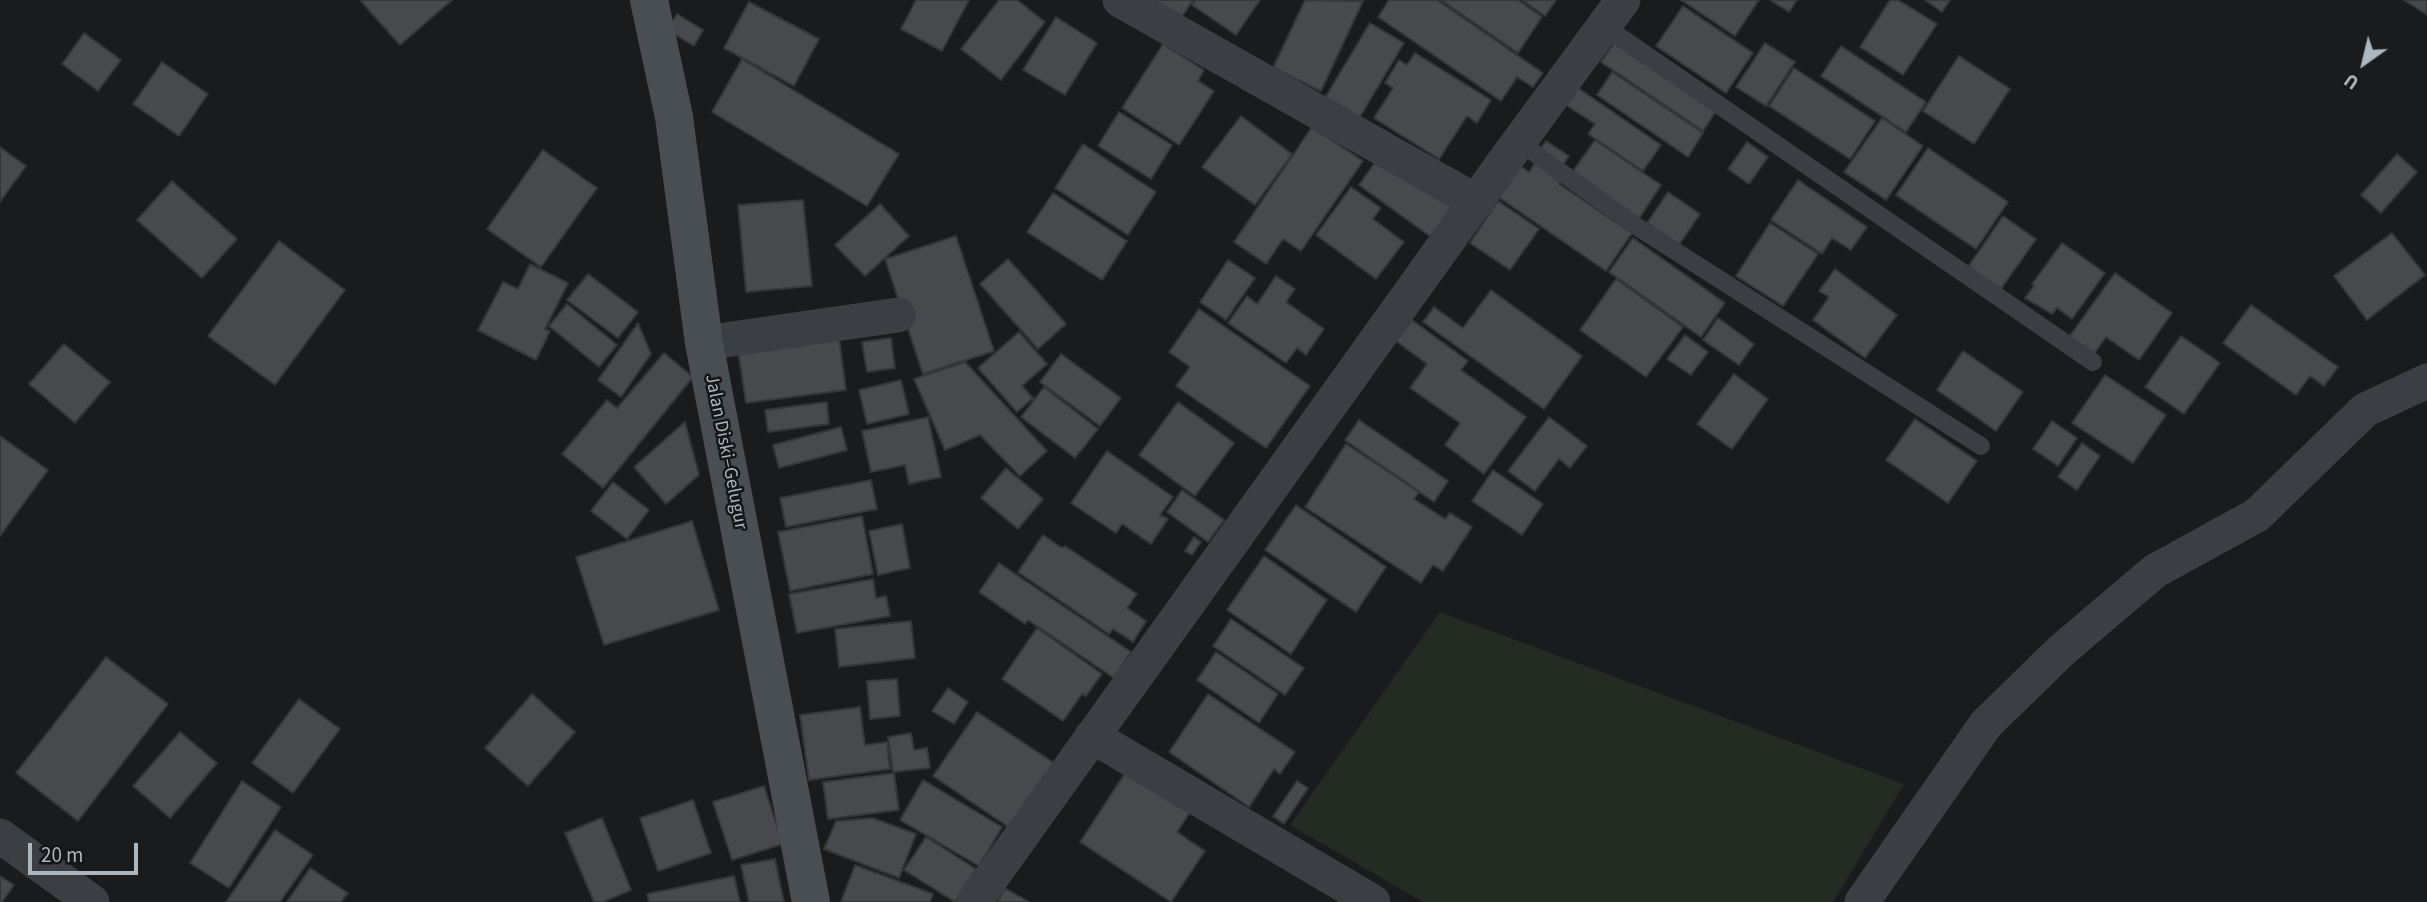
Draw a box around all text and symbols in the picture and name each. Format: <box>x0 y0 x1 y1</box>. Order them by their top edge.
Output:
north arrow <box>2329 28 2399 98</box>
text: U <box>2339 66 2365 96</box>
street label: Jalan Diski–Gelugur <box>699 372 751 532</box>
scale bar <box>32 828 142 872</box>
text: 20 m <box>41 840 83 870</box>

